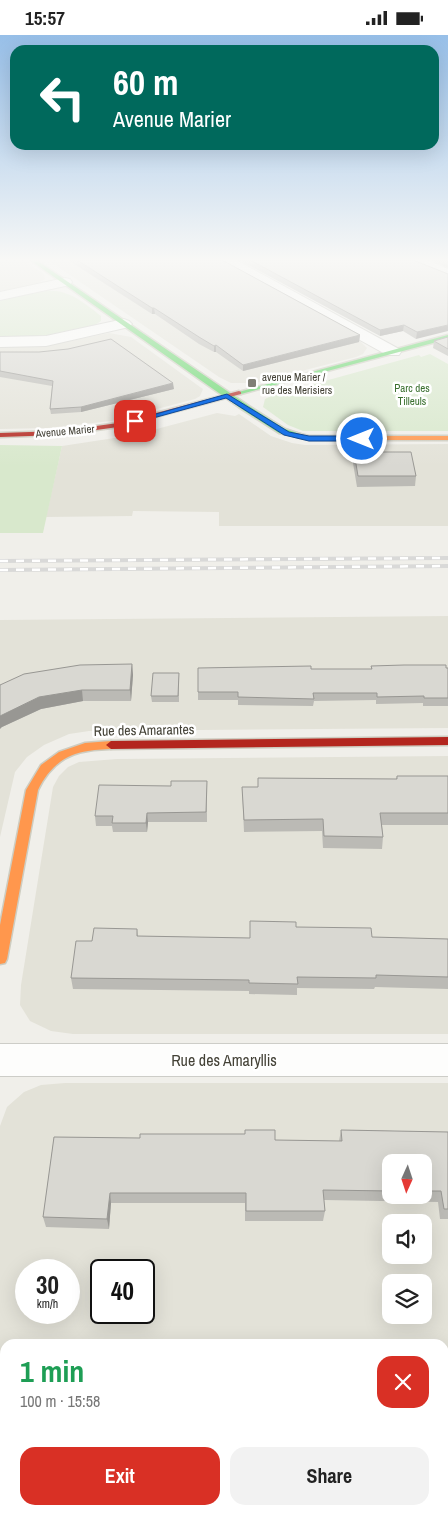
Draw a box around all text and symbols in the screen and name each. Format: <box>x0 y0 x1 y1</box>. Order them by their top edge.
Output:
text: 15:57 <box>25 5 65 31</box>
text: 60 m <box>113 59 178 106</box>
icon: left <box>30 65 95 130</box>
text: Avenue Marier <box>113 104 231 134</box>
place label: avenue Marier / rue des Merisiers <box>262 370 333 397</box>
marker: avenue Marier / rue des Merisiers <box>246 377 258 389</box>
park label: Parc des Tilleuls <box>394 381 430 408</box>
pin <box>114 400 156 442</box>
icon: arrive <box>121 407 149 435</box>
position arrow <box>335 412 387 464</box>
street label: Avenue Marier <box>34 421 95 441</box>
street label: Rue des Amarantes <box>93 720 195 740</box>
street label: Rue des Amaryllis <box>171 1049 277 1071</box>
north arrow <box>382 1154 432 1204</box>
map controls <box>382 1154 432 1324</box>
button: sound <box>382 1214 432 1264</box>
speed limit sign: 40 <box>90 1259 155 1324</box>
text: 30 <box>36 1268 59 1302</box>
button: layers <box>382 1274 432 1324</box>
text: km/h <box>37 1296 58 1312</box>
text: 1 min <box>20 1351 84 1391</box>
button: close <box>377 1356 429 1408</box>
text: 100 m · 15:58 <box>20 1390 100 1412</box>
button: Exit <box>20 1447 220 1505</box>
button: Share <box>230 1447 429 1505</box>

